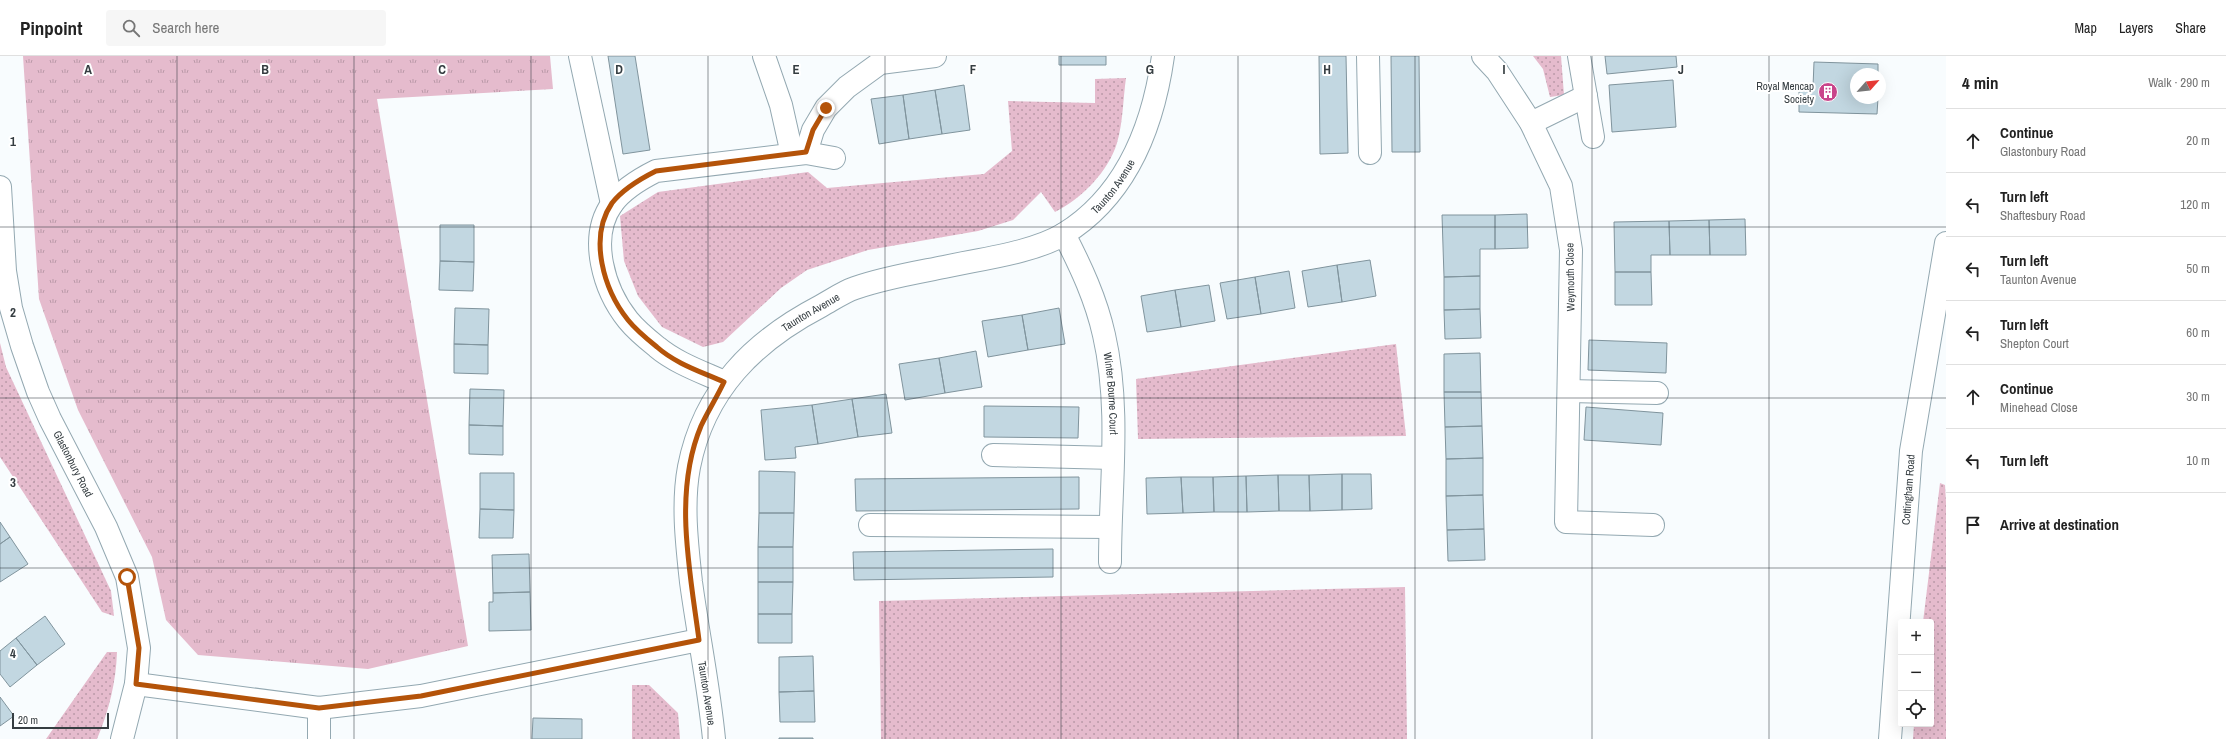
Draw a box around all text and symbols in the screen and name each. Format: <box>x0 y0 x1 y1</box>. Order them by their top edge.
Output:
search box <box>106 10 386 46</box>
text: Pinpoint <box>20 15 82 41</box>
icon: search <box>120 17 142 39</box>
text: Search here <box>152 17 219 38</box>
text: Map <box>2075 19 2097 37</box>
text: Layers <box>2119 19 2153 37</box>
text: Share <box>2175 19 2206 37</box>
text: A <box>84 61 92 78</box>
text: B <box>261 61 269 78</box>
text: C <box>438 61 446 78</box>
text: D <box>615 61 623 78</box>
text: E <box>792 61 800 78</box>
text: F <box>970 61 977 78</box>
text: G <box>1146 61 1154 78</box>
text: H <box>1323 61 1331 78</box>
text: I <box>1503 61 1506 78</box>
text: J <box>1678 61 1684 78</box>
north arrow <box>1850 68 1886 104</box>
text: 4 min <box>1962 71 1998 94</box>
text: Walk · 290 m <box>2148 74 2210 91</box>
place label: Royal Mencap Society <box>1756 79 1814 106</box>
building icon: Royal Mencap Society <box>1817 81 1839 103</box>
route end <box>817 99 835 117</box>
text: Continue <box>2000 122 2053 143</box>
icon: ahead <box>1962 130 1984 152</box>
text: 20 m <box>2186 132 2210 149</box>
text: 1 <box>10 133 16 150</box>
text: Glastonbury Road <box>2000 143 2086 160</box>
street label: Taunton Avenue <box>1088 157 1138 217</box>
text: Turn left <box>2000 186 2048 207</box>
icon: left <box>1962 194 1984 216</box>
text: 120 m <box>2180 196 2210 213</box>
text: Shaftesbury Road <box>2000 207 2085 224</box>
street label: Weymouth Close <box>1562 243 1578 311</box>
text: Turn left <box>2000 250 2048 271</box>
icon: left <box>1962 258 1984 280</box>
text: 50 m <box>2186 260 2210 277</box>
text: Taunton Avenue <box>2000 271 2077 288</box>
street label: Taunton Avenue <box>779 290 842 335</box>
text: 2 <box>10 304 16 321</box>
text: Turn left <box>2000 314 2048 335</box>
icon: left <box>1962 322 1984 344</box>
text: 60 m <box>2186 324 2210 341</box>
text: Shepton Court <box>2000 335 2069 352</box>
street label: Winter Bourne Court <box>1101 351 1121 435</box>
text: Continue <box>2000 378 2053 399</box>
icon: ahead <box>1962 386 1984 408</box>
text: 30 m <box>2186 388 2210 405</box>
text: Minehead Close <box>2000 399 2078 416</box>
street label: Glastonbury Road <box>50 428 96 499</box>
icon: left <box>1962 450 1984 472</box>
text: Turn left <box>2000 450 2048 471</box>
text: 10 m <box>2186 452 2210 469</box>
street label: Cottingham Road <box>1899 454 1918 526</box>
text: 3 <box>10 474 16 491</box>
icon: arrive <box>1962 514 1984 536</box>
text: Arrive at destination <box>2000 514 2119 535</box>
route start <box>118 568 136 586</box>
map controls <box>1898 619 1934 727</box>
button: + <box>1898 619 1934 655</box>
text: 4 <box>10 645 16 662</box>
button: − <box>1898 655 1934 691</box>
street label: Taunton Avenue <box>695 660 719 726</box>
button: locate <box>1898 691 1934 727</box>
scale bar <box>12 711 109 730</box>
text: 20 m <box>18 713 38 727</box>

